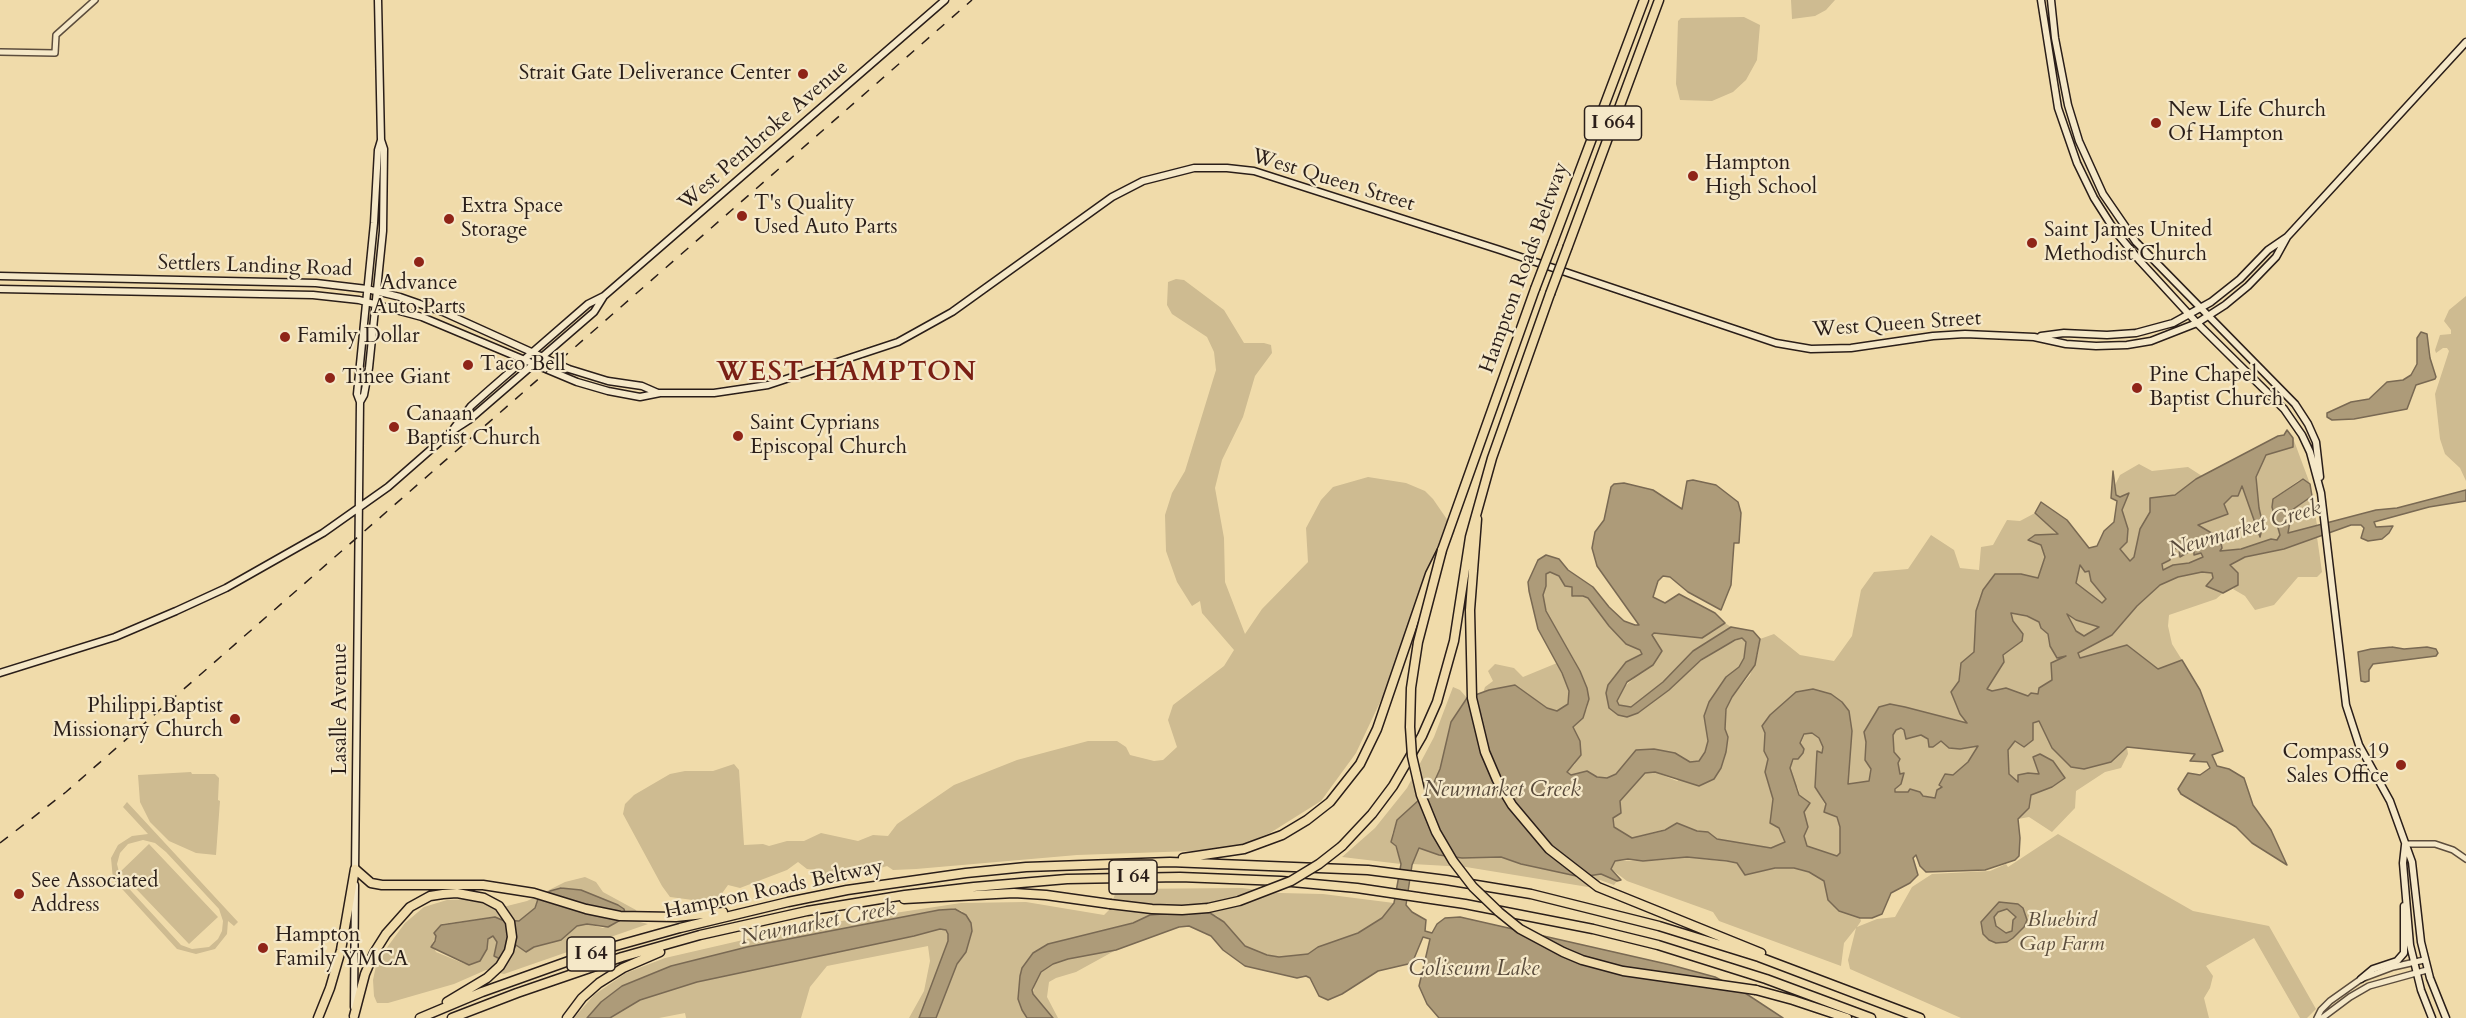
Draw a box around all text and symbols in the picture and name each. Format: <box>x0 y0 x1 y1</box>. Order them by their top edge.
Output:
street label: West Pembroke Avenue <box>674 55 854 217</box>
place label: Strait Gate Deliverance Center <box>519 61 791 87</box>
marker: Strait Gate Deliverance Center <box>796 67 810 81</box>
place label: New Life Church Of Hampton <box>2168 98 2326 148</box>
road number: I 664 <box>1584 106 1642 140</box>
marker: New Life Church Of Hampton <box>2149 116 2163 130</box>
street label: West Queen Street <box>1249 144 1417 218</box>
place label: Hampton High School <box>1705 151 1817 201</box>
street label: Hampton Roads Beltway <box>1475 159 1575 377</box>
marker: Hampton High School <box>1686 169 1700 183</box>
place label: T's Quality Used Auto Parts <box>754 191 897 241</box>
place label: Extra Space Storage <box>461 194 563 244</box>
marker: T's Quality Used Auto Parts <box>735 209 749 223</box>
marker: Extra Space Storage <box>442 212 456 226</box>
place label: Saint James United Methodist Church <box>2044 218 2212 268</box>
marker: Saint James United Methodist Church <box>2025 236 2039 250</box>
street label: Settlers Landing Road <box>157 251 353 283</box>
marker: Advance Auto Parts <box>412 255 426 269</box>
place label: Advance Auto Parts <box>373 271 465 321</box>
street label: West Queen Street <box>1812 307 1982 343</box>
place label: Family Dollar <box>297 324 420 350</box>
marker: Family Dollar <box>278 330 292 344</box>
place label: Taco Bell <box>480 352 566 378</box>
marker: Taco Bell <box>461 358 475 372</box>
district label: WEST HAMPTON <box>716 358 978 390</box>
place label: Pine Chapel Baptist Church <box>2149 363 2283 413</box>
place label: Tinee Giant <box>342 365 450 391</box>
marker: Tinee Giant <box>323 371 337 385</box>
marker: Pine Chapel Baptist Church <box>2130 381 2144 395</box>
place label: Canaan Baptist Church <box>406 402 540 452</box>
place label: Saint Cyprians Episcopal Church <box>750 411 907 461</box>
marker: Canaan Baptist Church <box>387 420 401 434</box>
marker: Saint Cyprians Episcopal Church <box>731 429 745 443</box>
water label: Newmarket Creek <box>2166 496 2324 564</box>
street label: Lasalle Avenue <box>328 643 354 775</box>
place label: Philippi Baptist Missionary Church <box>53 694 223 744</box>
marker: Philippi Baptist Missionary Church <box>228 712 242 726</box>
place label: Compass 19 Sales Office <box>2282 740 2389 790</box>
marker: Compass 19 Sales Office <box>2394 758 2408 772</box>
water label: Newmarket Creek <box>1423 778 1581 804</box>
street label: Hampton Roads Beltway <box>662 855 886 925</box>
road number: I 64 <box>1109 860 1157 894</box>
place label: See Associated Address <box>31 869 158 919</box>
marker: See Associated Address <box>12 887 26 901</box>
water label: Newmarket Creek <box>738 896 898 952</box>
park label: Bluebird Gap Farm <box>2019 908 2105 958</box>
place label: Hampton Family YMCA <box>275 923 408 973</box>
road number: I 64 <box>567 937 615 971</box>
marker: Hampton Family YMCA <box>256 941 270 955</box>
water label: Coliseum Lake <box>1409 957 1539 983</box>

